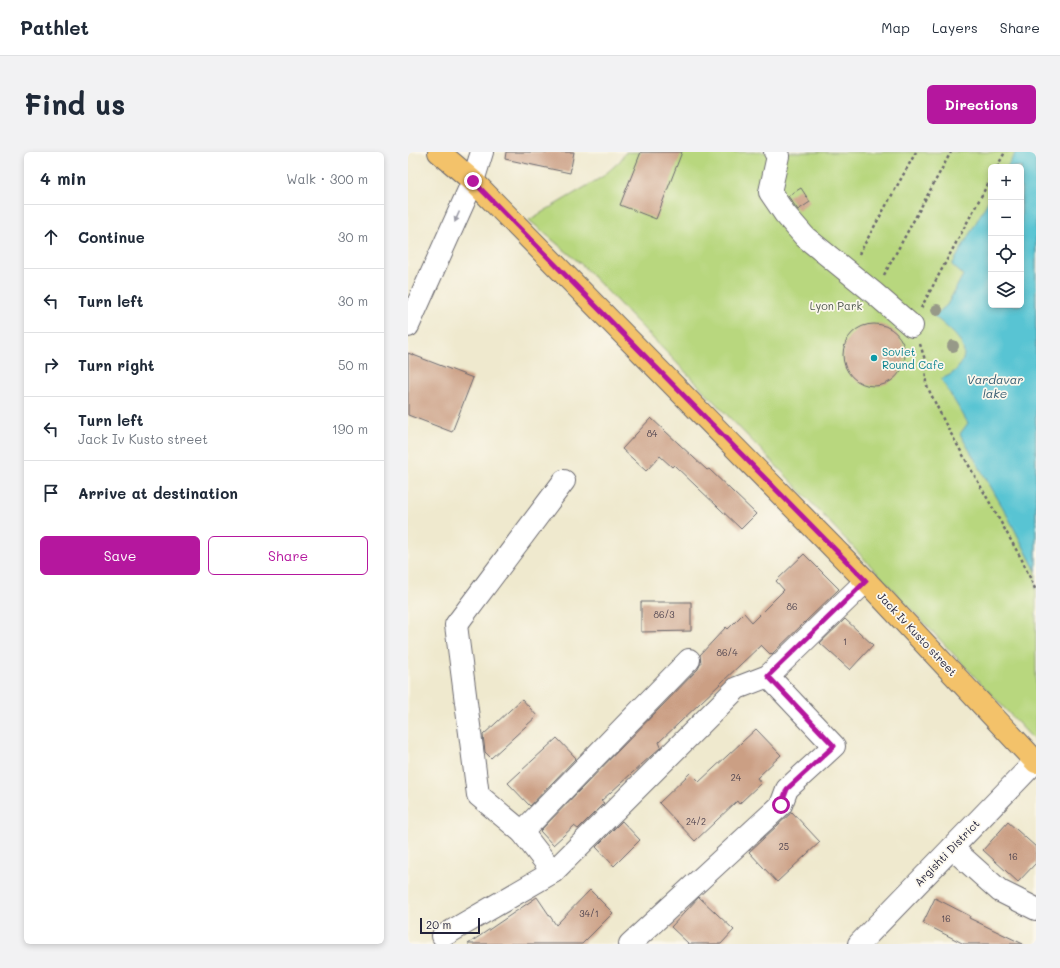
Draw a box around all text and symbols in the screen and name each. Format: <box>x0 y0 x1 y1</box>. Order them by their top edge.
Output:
text: Pathlet <box>20 15 89 40</box>
text: Map <box>881 18 910 37</box>
text: Layers <box>932 18 978 37</box>
text: Share <box>1000 18 1040 37</box>
button: Directions <box>927 85 1036 124</box>
text: Find us <box>24 86 125 122</box>
map controls <box>988 164 1024 308</box>
button: + <box>988 164 1024 200</box>
text: 4 min <box>40 167 86 189</box>
text: Walk · 300 m <box>286 170 368 187</box>
route end <box>464 172 482 190</box>
button: − <box>988 200 1024 236</box>
one-way arrow <box>454 211 460 223</box>
icon: ahead <box>40 226 62 248</box>
text: Continue <box>78 227 145 247</box>
text: 30 m <box>338 228 368 245</box>
button: locate <box>988 236 1024 272</box>
button: layers <box>988 272 1024 308</box>
icon: left <box>40 290 62 312</box>
text: Turn left <box>78 291 143 311</box>
text: 30 m <box>338 292 368 309</box>
park label: Lyon Park <box>810 298 862 313</box>
place label: Soviet Round Cafe <box>882 344 944 372</box>
marker: Soviet Round Cafe <box>869 353 879 363</box>
icon: right <box>40 354 62 376</box>
text: Turn right <box>78 355 155 375</box>
text: 50 m <box>338 356 368 373</box>
water label: Vardavar lake <box>967 371 1023 401</box>
text: Turn left <box>78 410 143 430</box>
icon: left <box>40 418 62 440</box>
text: 190 m <box>332 420 368 437</box>
house number: 84 <box>647 428 658 439</box>
text: Jack Iv Kusto street <box>78 430 208 447</box>
icon: arrive <box>40 482 62 504</box>
text: Arrive at destination <box>78 483 238 503</box>
button: Save <box>40 536 200 575</box>
button: Share <box>208 536 368 575</box>
street label: Jack Iv Kusto street <box>874 588 960 679</box>
house number: 86 <box>787 601 797 612</box>
house number: 86/3 <box>654 609 674 620</box>
house number: 1 <box>843 636 847 647</box>
house number: 86/4 <box>717 647 738 658</box>
house number: 24 <box>731 772 742 783</box>
route start <box>772 796 790 814</box>
house number: 24/2 <box>686 816 706 827</box>
street label: Argishti District <box>911 816 983 889</box>
house number: 25 <box>779 841 789 852</box>
house number: 16 <box>1008 851 1018 862</box>
house number: 34/1 <box>579 908 599 919</box>
house number: 16 <box>941 913 951 924</box>
scale bar <box>420 916 480 935</box>
text: 20 m <box>426 917 451 932</box>

